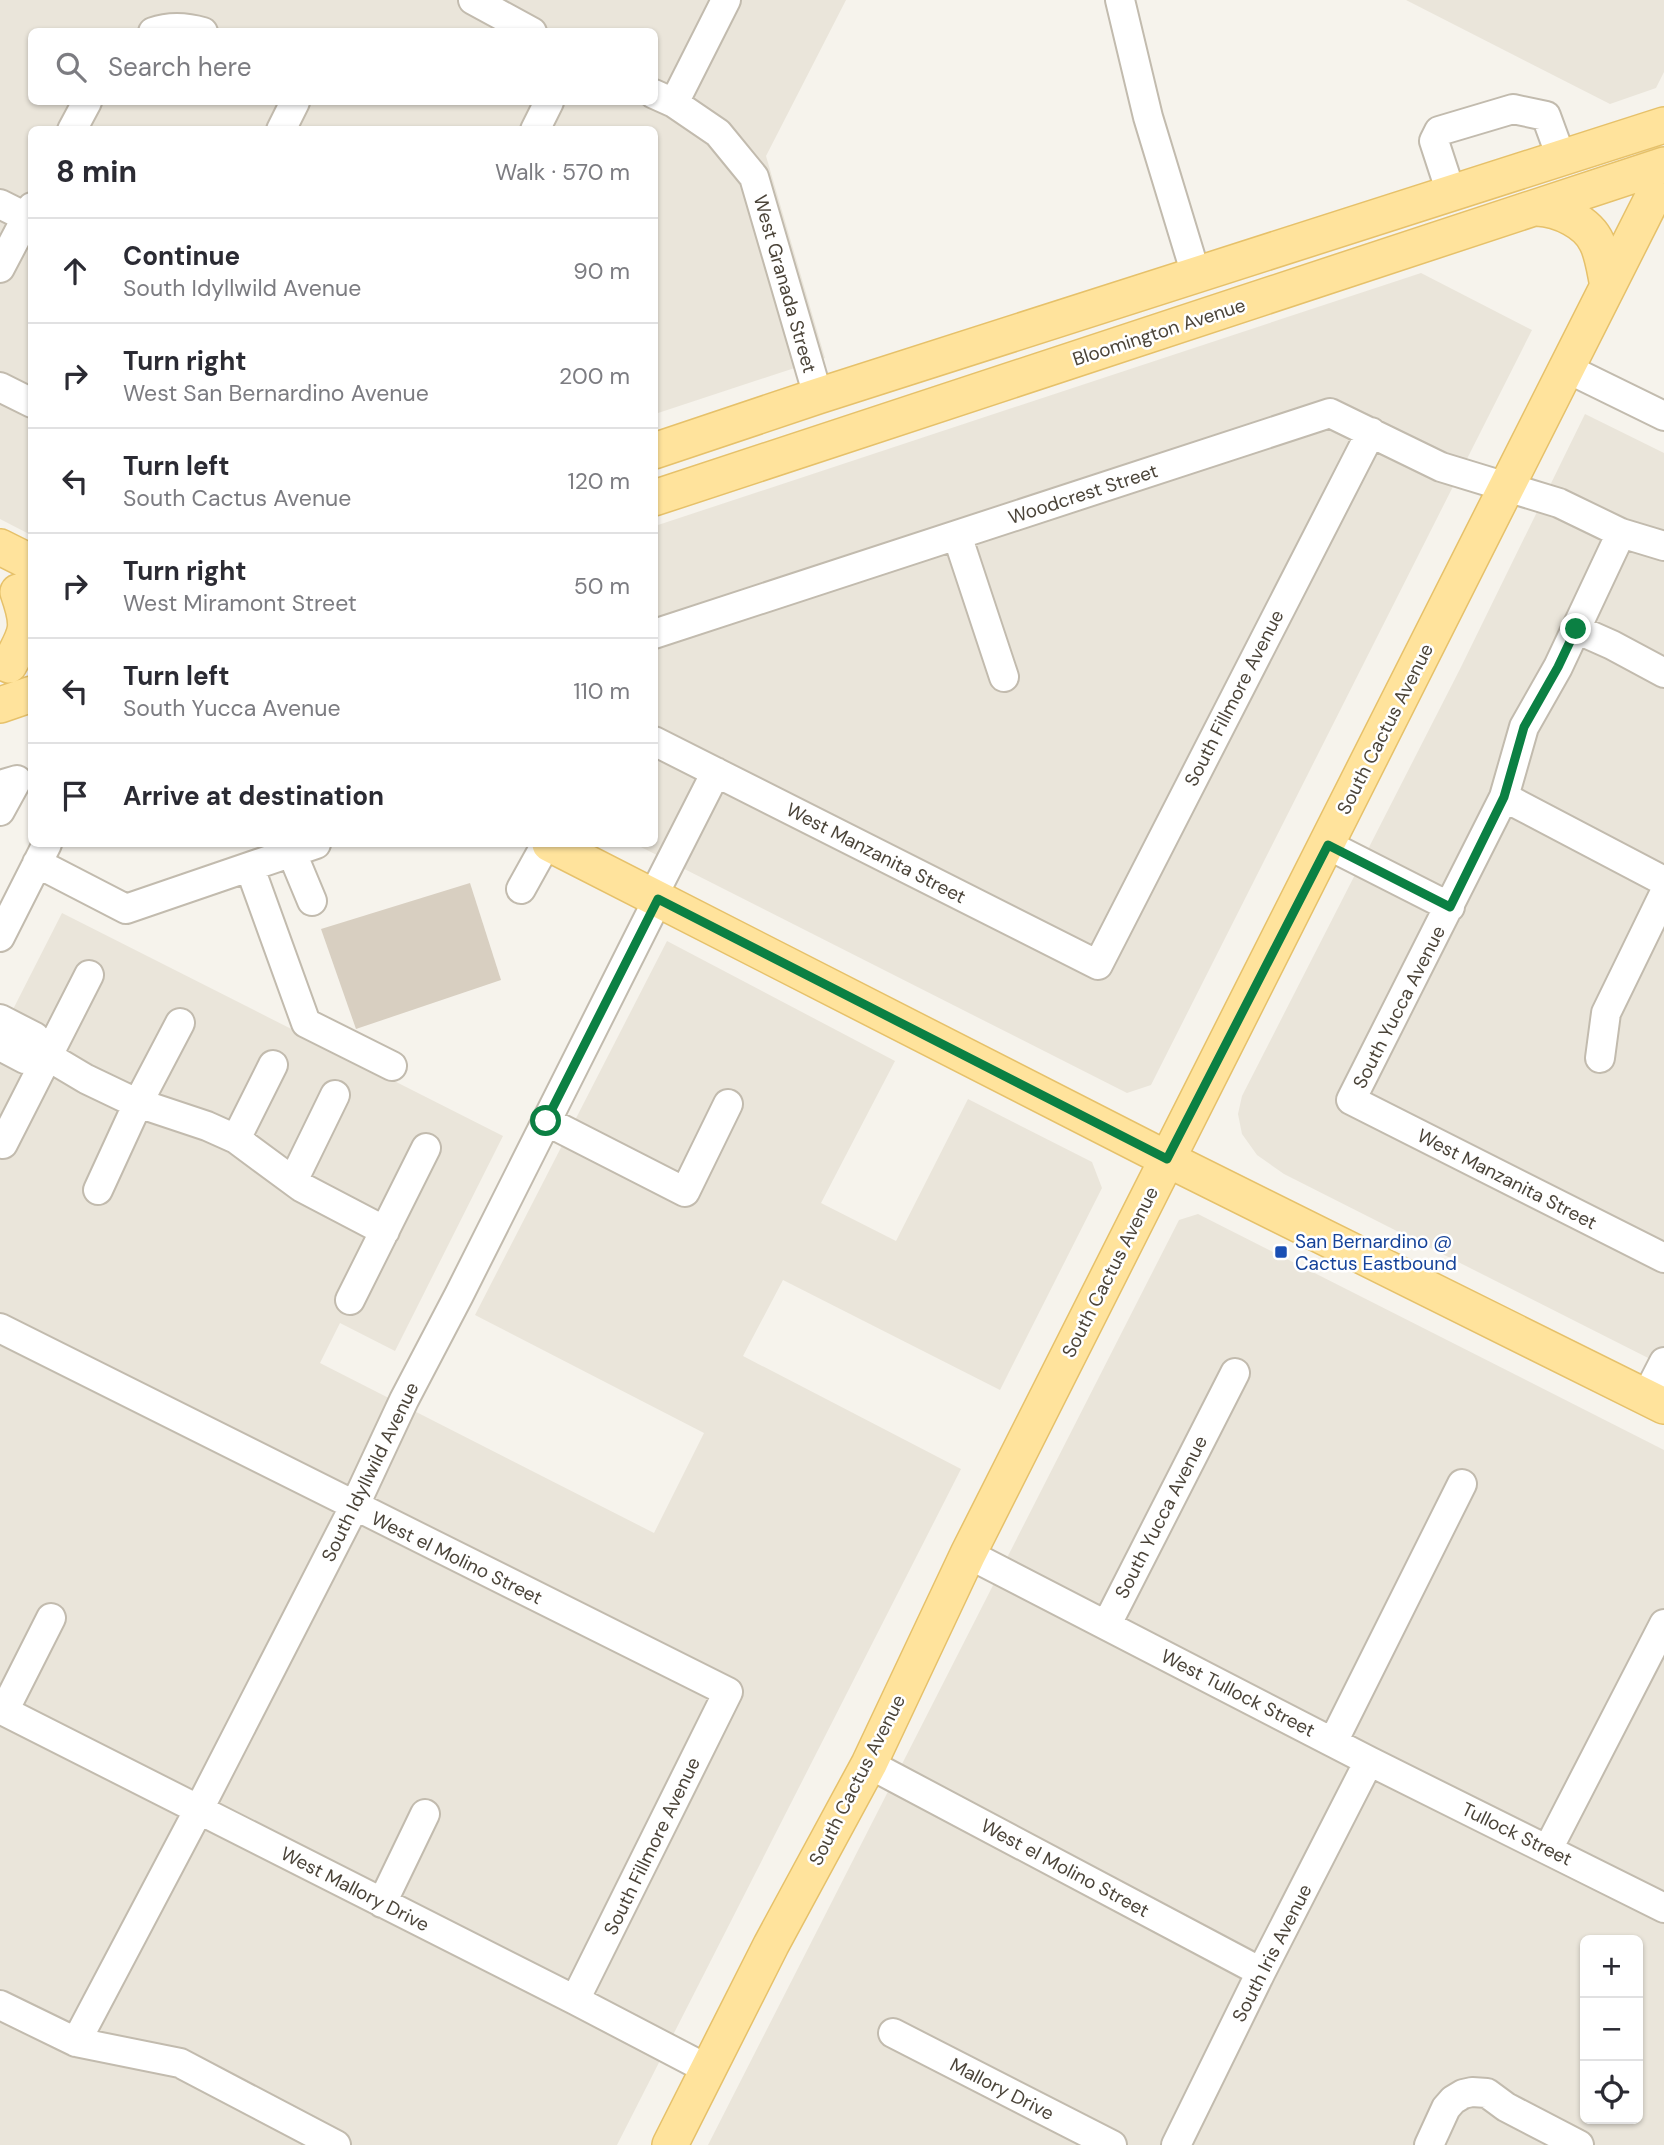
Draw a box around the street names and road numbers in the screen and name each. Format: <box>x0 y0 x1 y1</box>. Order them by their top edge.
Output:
street label: West Granada Street <box>748 192 822 376</box>
street label: Bloomington Avenue <box>1069 292 1249 372</box>
street label: Woodcrest Street <box>1005 458 1161 530</box>
street label: South Fillmore Avenue <box>1179 605 1289 791</box>
street label: South Cactus Avenue <box>1331 639 1439 819</box>
street label: West Manzanita Street <box>782 797 970 909</box>
street label: South Yucca Avenue <box>1347 921 1451 1093</box>
street label: West Manzanita Street <box>1413 1123 1601 1235</box>
street label: South Cactus Avenue <box>1056 1182 1164 1362</box>
street label: South Idyllwild Avenue <box>316 1378 424 1566</box>
street label: South Yucca Avenue <box>1109 1431 1213 1603</box>
street label: West el Molino Street <box>367 1506 547 1610</box>
street label: West Tullock Street <box>1157 1643 1319 1743</box>
street label: South Cactus Avenue <box>803 1690 911 1870</box>
street label: South Fillmore Avenue <box>598 1753 706 1939</box>
street label: Tullock Street <box>1458 1797 1576 1871</box>
street label: West el Molino Street <box>977 1813 1153 1923</box>
street label: West Mallory Drive <box>276 1841 434 1937</box>
street label: South Iris Avenue <box>1226 1880 1318 2026</box>
street label: Mallory Drive <box>946 2052 1058 2126</box>

